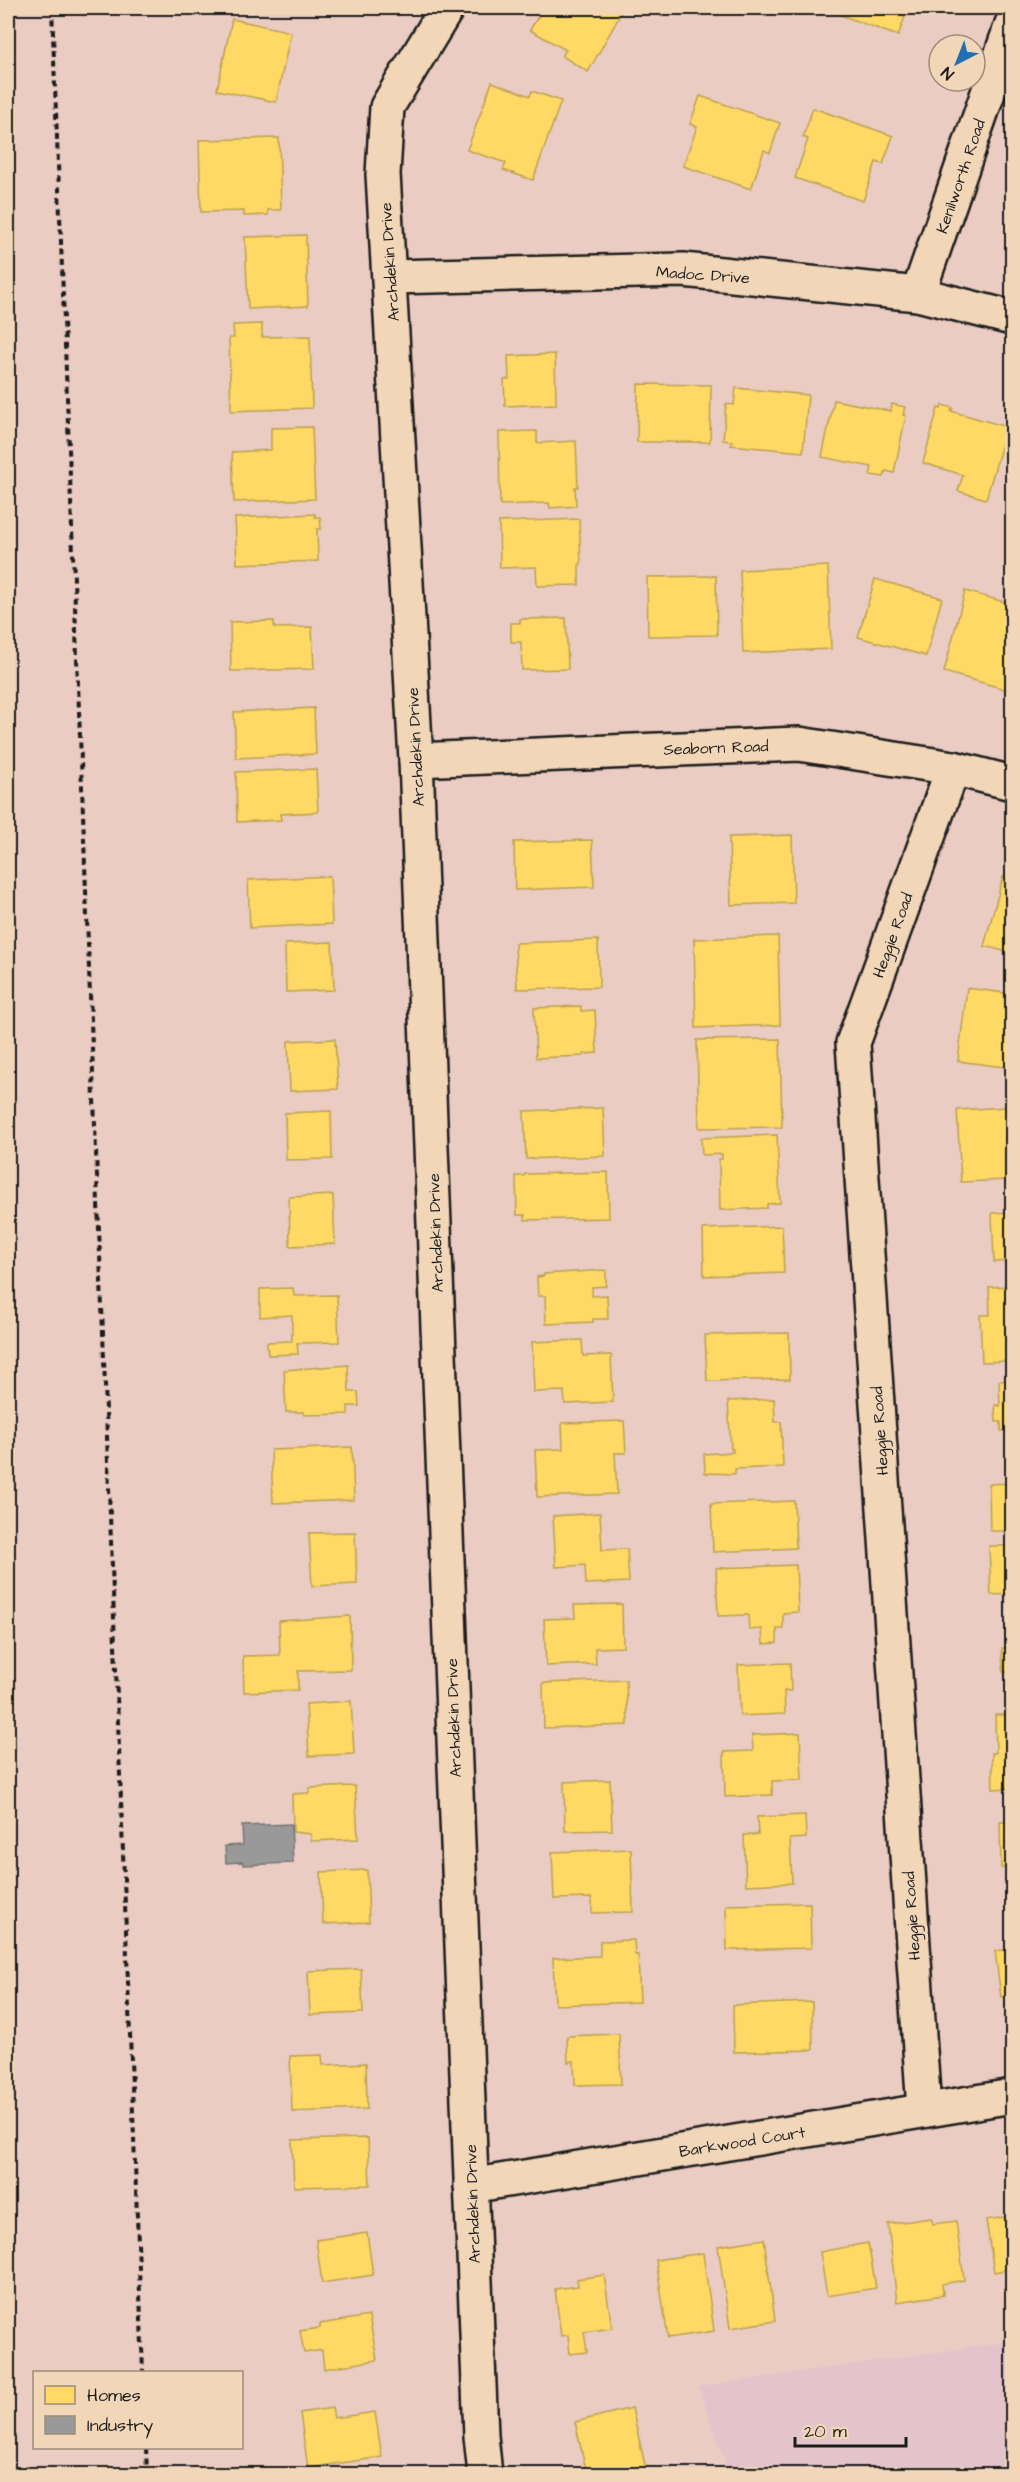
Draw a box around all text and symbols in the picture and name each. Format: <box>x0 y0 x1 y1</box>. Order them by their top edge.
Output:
north arrow <box>927 33 987 93</box>
text: N <box>937 62 959 85</box>
street label: Kenilworth Road <box>931 116 991 236</box>
street label: Archdekin Drive <box>375 201 405 322</box>
street label: Madoc Drive <box>655 261 751 289</box>
street label: Archdekin Drive <box>402 687 430 807</box>
street label: Seaborn Road <box>663 735 769 761</box>
street label: Heggie Road <box>867 890 919 981</box>
street label: Archdekin Drive <box>423 1173 449 1293</box>
street label: Heggie Road <box>866 1386 895 1476</box>
street label: Archdekin Drive <box>441 1658 467 1778</box>
street label: Heggie Road <box>898 1871 927 1961</box>
street label: Barkwood Court <box>677 2121 807 2163</box>
street label: Archdekin Drive <box>460 2144 486 2264</box>
legend <box>33 2371 243 2449</box>
text: Homes <box>87 2383 141 2408</box>
scale bar <box>795 2410 906 2448</box>
text: Industry <box>87 2413 153 2439</box>
text: 20 m <box>804 2419 847 2444</box>

